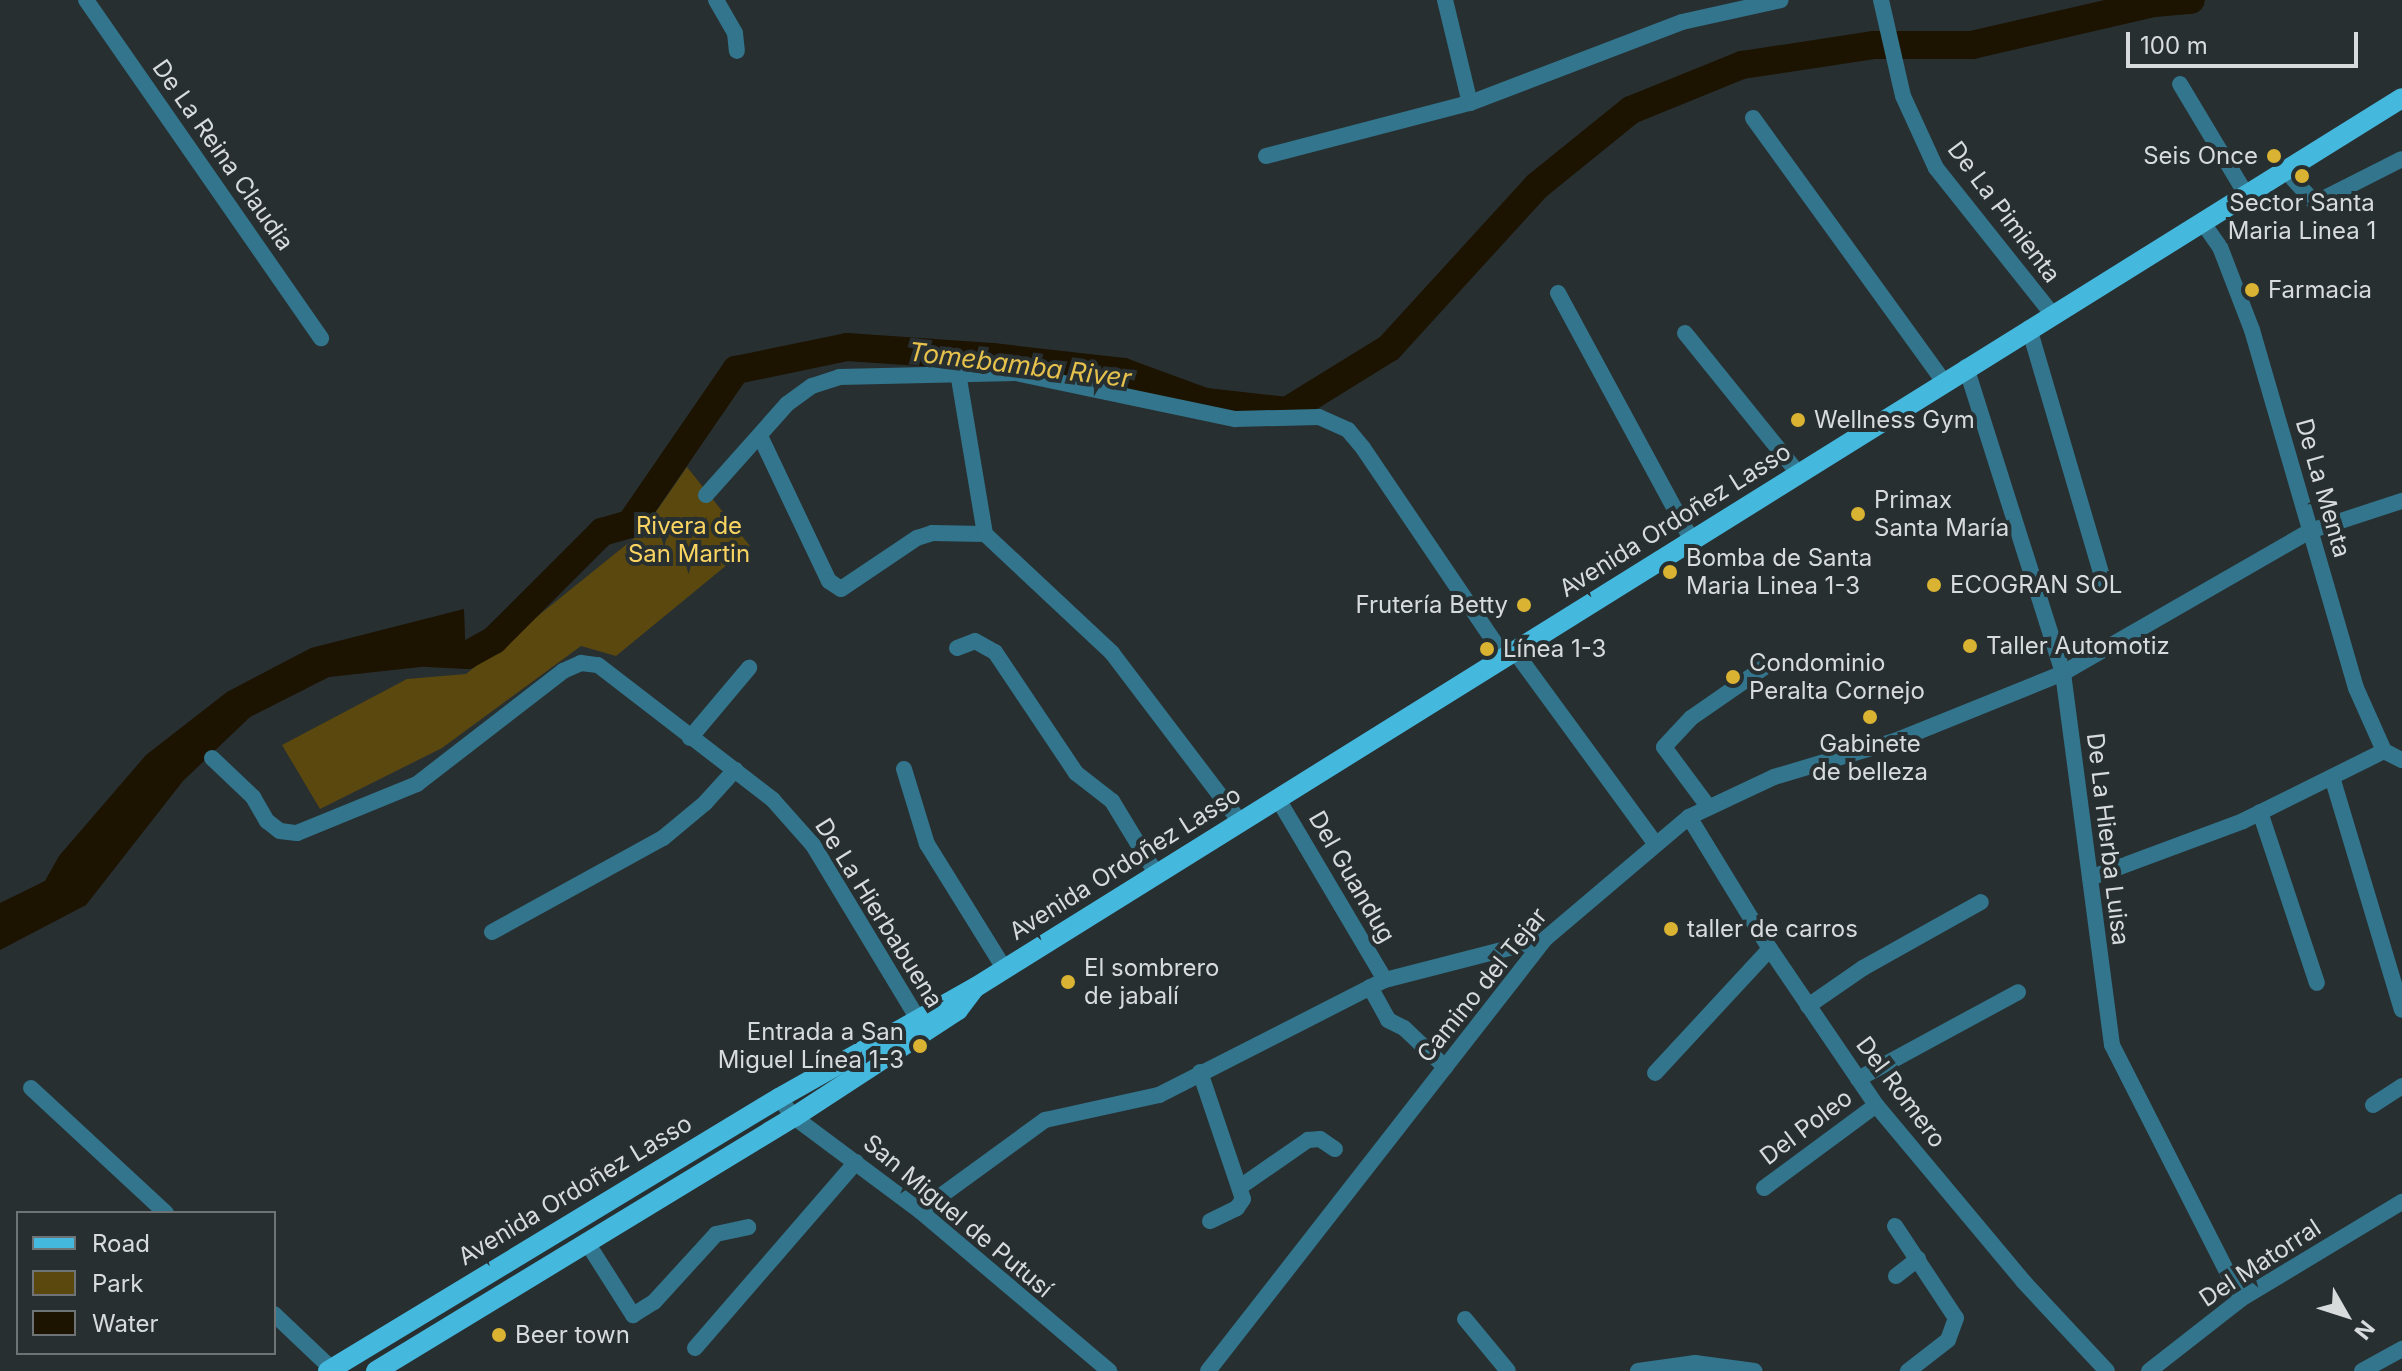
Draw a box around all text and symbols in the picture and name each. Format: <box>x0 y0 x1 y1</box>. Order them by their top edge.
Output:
scale bar <box>2130 16 2362 66</box>
text: 100 m <box>2140 31 2208 60</box>
street label: De La Reina Claudia <box>146 54 300 256</box>
street label: De La Pimienta <box>1942 136 2066 288</box>
place label: Seis Once <box>2143 142 2258 170</box>
marker: Seis Once <box>2265 147 2283 165</box>
marker: Sector Santa Maria Linea 1 <box>2293 167 2311 185</box>
place label: Sector Santa Maria Linea 1 <box>2228 189 2376 245</box>
place label: Farmacia <box>2268 276 2372 304</box>
marker: Farmacia <box>2243 281 2261 299</box>
water label: Tomebamba River <box>907 336 1133 394</box>
place label: Wellness Gym <box>1814 406 1975 434</box>
marker: Wellness Gym <box>1789 411 1807 429</box>
street label: De La Menta <box>2289 415 2357 561</box>
street label: Avenida Ordoñez Lasso <box>1554 437 1796 603</box>
place label: Primax Santa María <box>1874 486 2009 542</box>
marker: Primax Santa María <box>1849 505 1867 523</box>
park label: Rivera de San Martin <box>628 512 750 568</box>
place label: Bomba de Santa Maria Linea 1-3 <box>1686 544 1872 600</box>
marker: Bomba de Santa Maria Linea 1-3 <box>1661 563 1679 581</box>
place label: ECOGRAN SOL <box>1950 571 2122 599</box>
marker: ECOGRAN SOL <box>1925 576 1943 594</box>
place label: Frutería Betty <box>1355 591 1508 619</box>
marker: Frutería Betty <box>1515 596 1533 614</box>
place label: Taller Automotiz <box>1986 632 2170 660</box>
place label: Línea 1-3 <box>1503 635 1606 663</box>
marker: Taller Automotiz <box>1961 637 1979 655</box>
marker: Línea 1-3 <box>1478 640 1496 658</box>
place label: Condominio Peralta Cornejo <box>1749 649 1925 705</box>
marker: Condominio Peralta Cornejo <box>1724 668 1742 686</box>
marker: Gabinete de belleza <box>1861 708 1879 726</box>
place label: Gabinete de belleza <box>1812 730 1928 786</box>
street label: De La Hierba Luisa <box>2081 731 2135 947</box>
street label: Avenida Ordoñez Lasso <box>1004 780 1246 946</box>
street label: Del Guandug <box>1303 806 1401 948</box>
street label: De La Hierbabuena <box>809 813 949 1013</box>
street label: Camino del Tejar <box>1411 902 1553 1068</box>
place label: taller de carros <box>1687 915 1858 943</box>
marker: taller de carros <box>1662 920 1680 938</box>
place label: El sombrero de jabalí <box>1084 954 1219 1010</box>
marker: El sombrero de jabalí <box>1059 973 1077 991</box>
place label: Entrada a San Miguel Línea 1-3 <box>718 1018 904 1074</box>
street label: Del Romero <box>1850 1031 1952 1153</box>
marker: Entrada a San Miguel Línea 1-3 <box>911 1037 929 1055</box>
street label: Del Poleo <box>1754 1083 1858 1171</box>
street label: Avenida Ordoñez Lasso <box>453 1109 697 1271</box>
street label: San Miguel de Putusí <box>857 1128 1059 1304</box>
legend <box>16 1211 276 1355</box>
street label: Del Matorral <box>2194 1213 2326 1313</box>
text: Road <box>92 1229 150 1258</box>
text: Park <box>92 1269 143 1298</box>
north arrow <box>2306 1275 2386 1355</box>
text: Water <box>92 1309 159 1338</box>
text: N <box>2349 1315 2380 1345</box>
place label: Beer town <box>515 1321 630 1349</box>
marker: Beer town <box>490 1326 508 1344</box>

